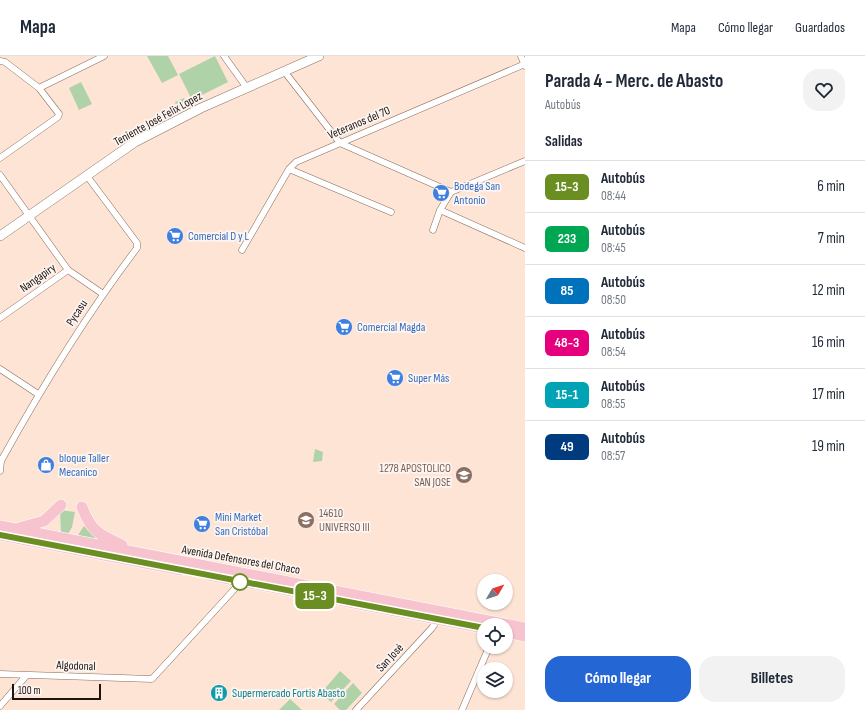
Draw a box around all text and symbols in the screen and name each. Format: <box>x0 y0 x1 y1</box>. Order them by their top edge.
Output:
text: Mapa <box>20 16 56 39</box>
text: Mapa <box>671 19 696 36</box>
text: Cómo llegar <box>718 19 773 36</box>
text: Guardados <box>795 19 845 36</box>
button: heart <box>803 69 845 111</box>
text: Parada 4 - Merc. de Abasto <box>545 70 723 93</box>
street label: Teniente José Felix Lopez <box>111 88 205 150</box>
text: Autobús <box>545 97 581 113</box>
street label: Veteranos del 70 <box>325 103 393 143</box>
text: Salidas <box>545 132 583 151</box>
text: Autobús <box>601 169 645 188</box>
text: 6 min <box>817 177 845 196</box>
text: 15-3 <box>555 178 579 195</box>
place label: Bodega San Antonio <box>453 179 500 208</box>
supermarket icon: Bodega San Antonio <box>431 183 451 203</box>
text: 08:44 <box>601 188 626 204</box>
text: Autobús <box>601 221 645 240</box>
supermarket icon: Comercial D y L <box>165 226 185 246</box>
place label: Comercial D y L <box>188 229 250 244</box>
text: 7 min <box>818 229 845 248</box>
text: 233 <box>558 230 576 247</box>
text: 08:45 <box>601 240 626 256</box>
street label: Nangapiry <box>17 260 59 296</box>
text: Autobús <box>601 273 645 292</box>
text: 12 min <box>812 281 845 300</box>
text: 85 <box>561 282 573 299</box>
text: 08:50 <box>601 292 626 308</box>
street label: Pycasu <box>63 297 91 329</box>
supermarket icon: Comercial Magda <box>334 317 354 337</box>
place label: Comercial Magda <box>357 320 426 335</box>
text: Autobús <box>601 325 645 344</box>
text: 16 min <box>812 333 845 352</box>
text: 48-3 <box>555 334 579 351</box>
text: 08:54 <box>601 344 626 360</box>
supermarket icon: Super Más <box>385 368 405 388</box>
place label: Super Más <box>408 371 449 386</box>
text: Autobús <box>601 377 645 396</box>
text: 17 min <box>813 385 845 404</box>
text: 15-1 <box>556 386 578 403</box>
text: 08:55 <box>601 396 625 412</box>
text: Autobús <box>601 429 645 448</box>
text: 19 min <box>812 437 845 456</box>
text: 49 <box>560 438 574 455</box>
text: 08:57 <box>601 448 625 464</box>
place label: bloque Taller Mecanico <box>59 451 110 480</box>
shop icon: bloque Taller Mecanico <box>36 455 56 475</box>
place label: 1278 APOSTOLICO SAN JOSE <box>380 461 451 490</box>
school or university icon: 1278 APOSTOLICO SAN JOSE <box>454 465 474 485</box>
place label: 14610 UNIVERSO III <box>319 506 370 535</box>
place label: Mini Market San Cristóbal <box>215 510 268 539</box>
school or university icon: 14610 UNIVERSO III <box>296 510 316 530</box>
supermarket icon: Mini Market San Cristóbal <box>192 514 212 534</box>
street label: Avenida Defensores del Chaco <box>180 542 301 578</box>
unlabelled marker <box>231 573 249 591</box>
north arrow <box>477 574 513 610</box>
map controls <box>477 574 513 698</box>
line badge: 15-3 <box>287 583 343 609</box>
text: 15-3 <box>303 587 327 604</box>
button: locate <box>477 618 513 654</box>
street label: San José <box>373 641 407 675</box>
button: Cómo llegar <box>545 656 691 702</box>
button: Billetes <box>699 656 845 702</box>
street label: Algodonal <box>55 658 96 674</box>
button: layers <box>477 662 513 698</box>
scale bar <box>12 682 101 701</box>
building icon: Supermercado Fortis Abasto <box>209 683 229 703</box>
text: 100 m <box>18 684 40 697</box>
place label: Supermercado Fortis Abasto <box>232 686 345 701</box>

